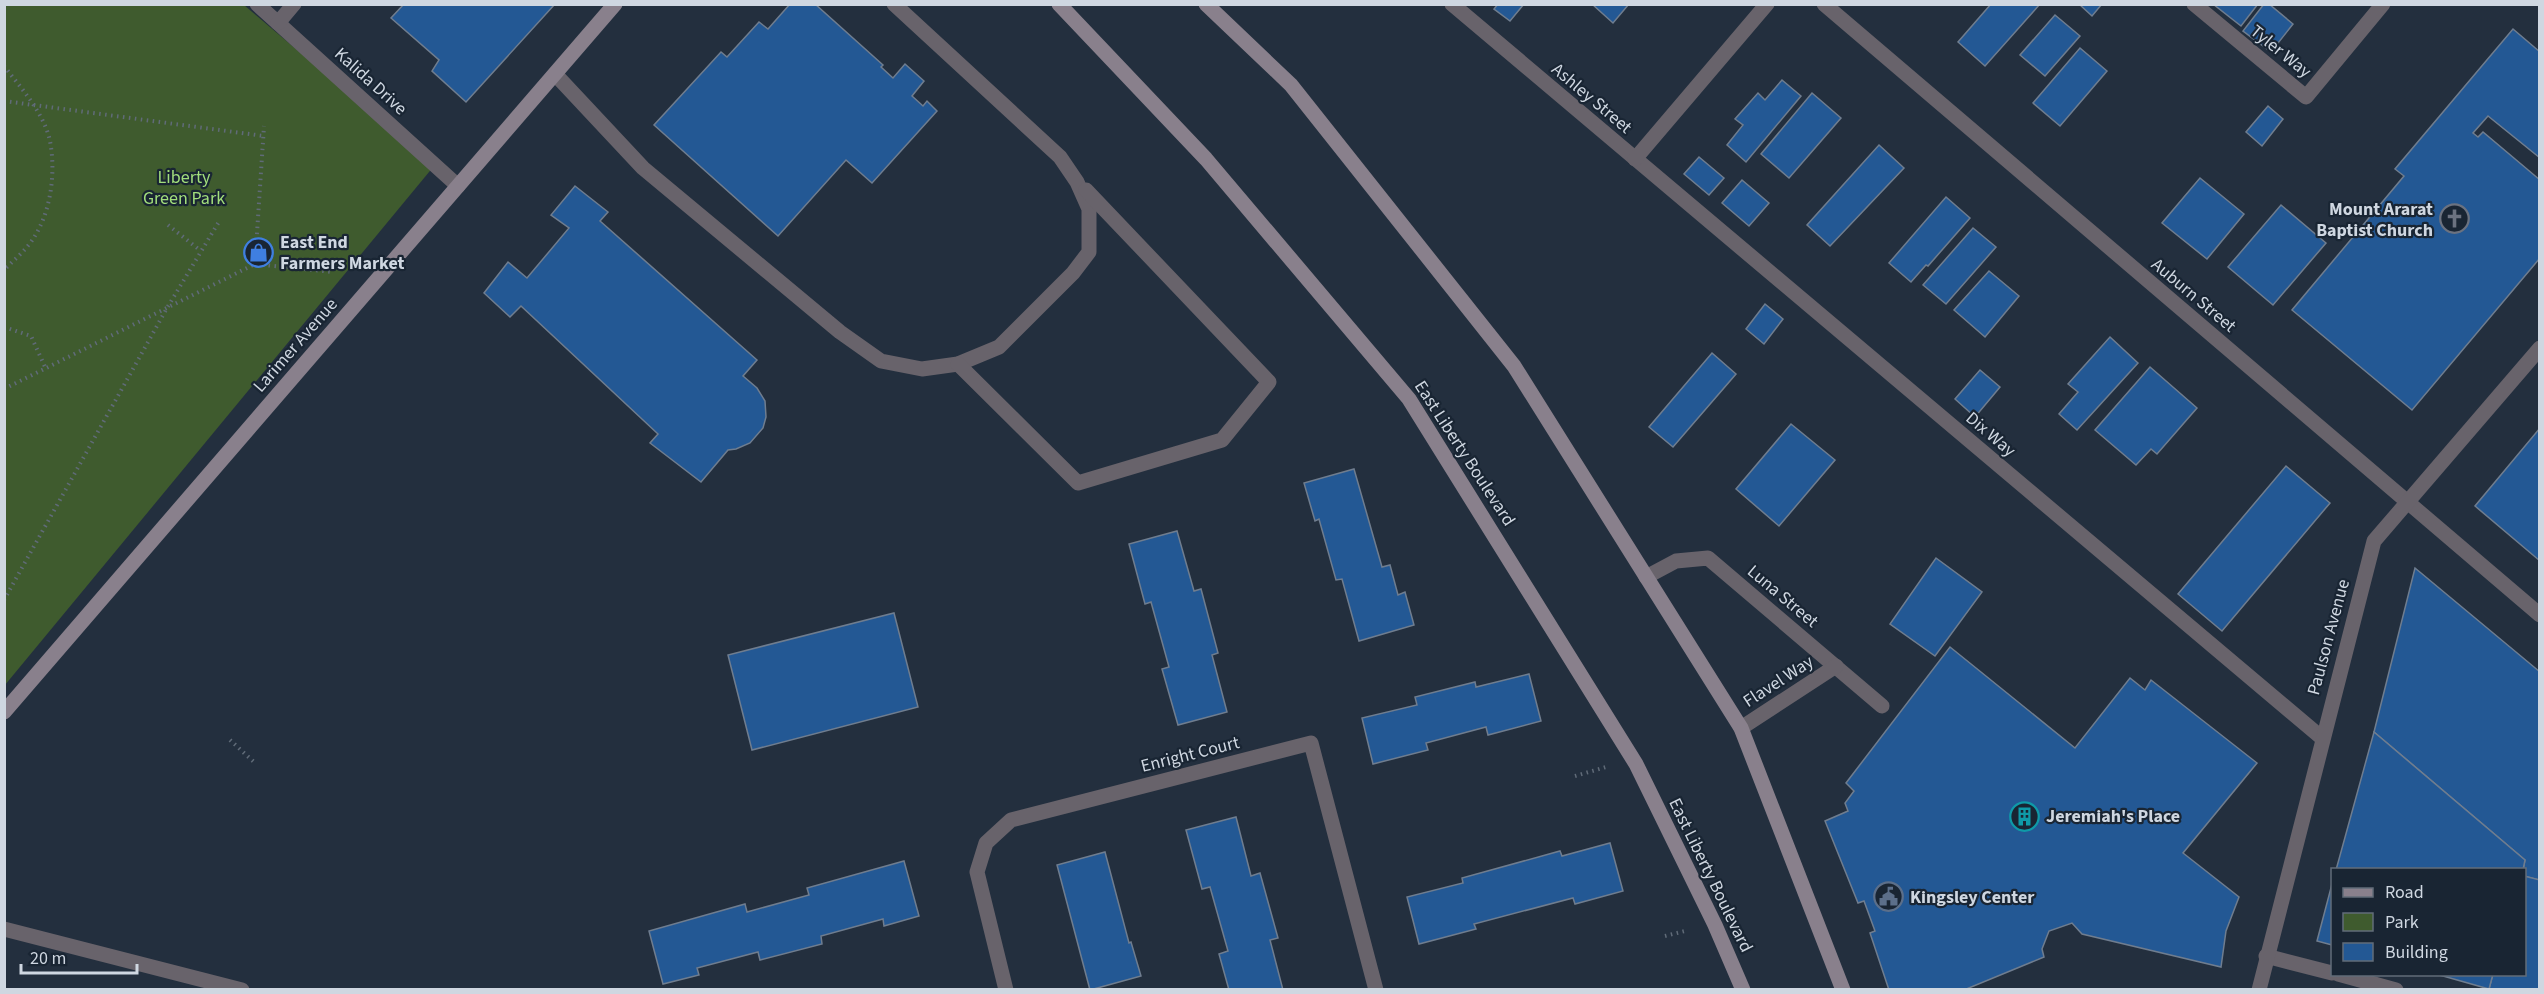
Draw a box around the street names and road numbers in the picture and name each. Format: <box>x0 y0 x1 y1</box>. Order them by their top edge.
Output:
street label: Tyler Way <box>2245 19 2317 84</box>
street label: Kalida Drive <box>329 42 413 121</box>
street label: Ashley Street <box>1546 57 1637 140</box>
street label: Auburn Street <box>2146 252 2242 338</box>
street label: Larimer Avenue <box>247 293 343 398</box>
street label: East Liberty Boulevard <box>1408 376 1521 531</box>
street label: Dix Way <box>1960 406 2022 463</box>
street label: Luna Street <box>1742 559 1824 634</box>
street label: Paulson Avenue <box>2301 576 2356 698</box>
street label: Flavel Way <box>1738 649 1819 714</box>
street label: Enright Court <box>1138 730 1242 779</box>
street label: East Liberty Boulevard <box>1662 794 1759 957</box>

